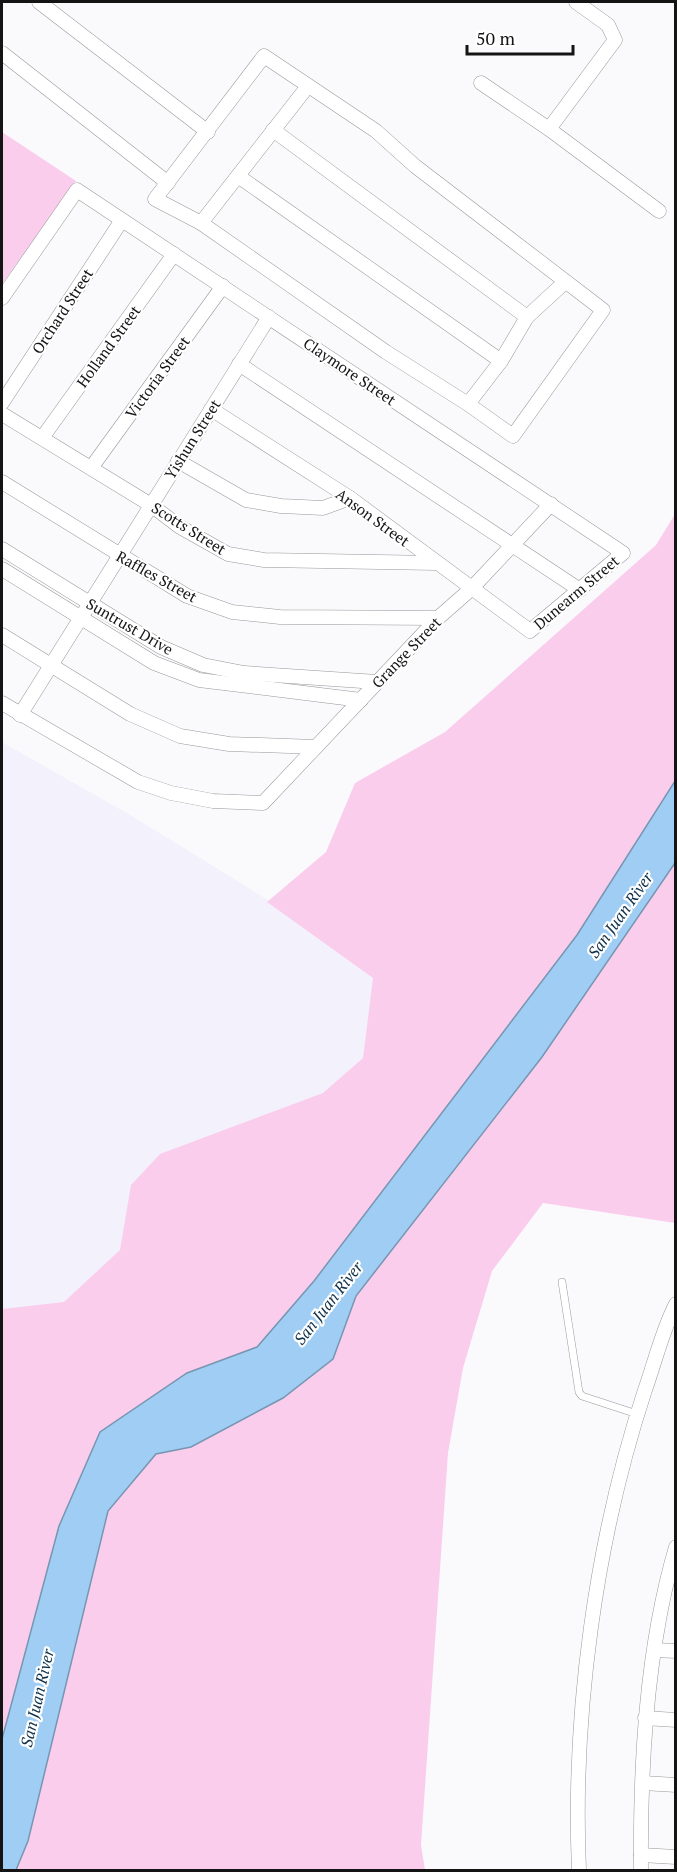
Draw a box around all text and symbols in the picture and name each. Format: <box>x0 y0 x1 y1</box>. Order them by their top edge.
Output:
scale bar <box>467 18 574 56</box>
text: 50 m <box>476 26 516 50</box>
street label: Orchard Street <box>27 264 97 358</box>
street label: Holland Street <box>71 301 145 391</box>
street label: Victoria Street <box>120 331 194 422</box>
street label: Claymore Street <box>300 333 401 410</box>
street label: Yishun Street <box>159 395 225 483</box>
street label: Anson Street <box>332 483 414 551</box>
street label: Scotts Street <box>148 497 230 559</box>
street label: Raffles Street <box>113 546 201 607</box>
street label: Dunearm Street <box>529 550 623 634</box>
street label: Suntrust Drive <box>83 593 177 659</box>
street label: Grange Street <box>367 612 445 692</box>
water label: San Juan River <box>582 867 658 962</box>
water label: San Juan River <box>289 1256 368 1349</box>
water label: San Juan River <box>15 1646 59 1749</box>

